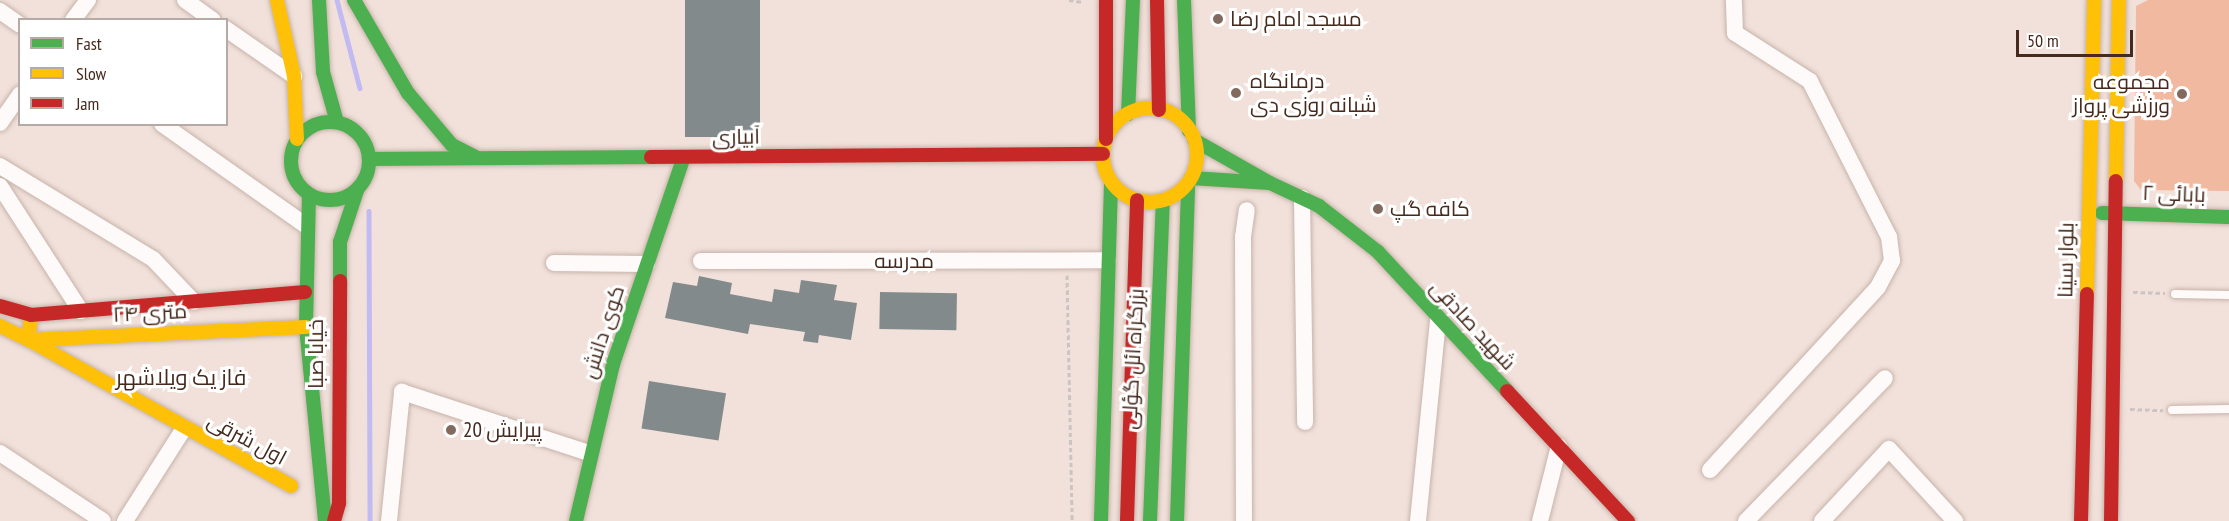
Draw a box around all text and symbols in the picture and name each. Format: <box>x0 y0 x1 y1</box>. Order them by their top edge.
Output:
place label: مسجد امام رضا <box>1230 6 1362 32</box>
marker: مسجد امام رضا <box>1211 12 1225 26</box>
legend <box>18 18 228 126</box>
scale bar <box>2019 18 2136 56</box>
text: 50 m <box>2027 29 2059 52</box>
text: Fast <box>76 32 102 55</box>
text: Slow <box>76 62 106 85</box>
place label: درمانگاه شبانه روزی دی <box>1250 68 1377 118</box>
place label: مجموعه ورزشی پرواز <box>2073 69 2170 119</box>
marker: درمانگاه شبانه روزی دی <box>1227 84 1245 102</box>
marker: مجموعه ورزشی پرواز <box>2175 87 2189 101</box>
text: Jam <box>76 92 99 115</box>
street label: آبیاری <box>712 124 760 150</box>
street label: بابائی ۲ <box>2142 180 2206 208</box>
place label: کافه گپ <box>1390 196 1470 222</box>
marker: کافه گپ <box>1371 202 1385 216</box>
street label: بلوار سینا <box>2053 222 2079 298</box>
street label: مدرسه <box>874 248 934 274</box>
street label: شهید صادقی <box>1425 275 1521 375</box>
street label: کوی دانش <box>576 282 630 382</box>
street label: بزرگراه ائل گؤلی <box>1117 288 1149 430</box>
street label: ۲۴ متری <box>112 298 188 328</box>
street label: خیابا صبا <box>303 319 329 389</box>
district label: فاز یک ویلاشهر <box>116 365 246 391</box>
street label: اول شرقی <box>203 408 291 470</box>
place label: پیرایش 20 <box>463 417 542 443</box>
marker: پیرایش 20 <box>444 423 458 437</box>

